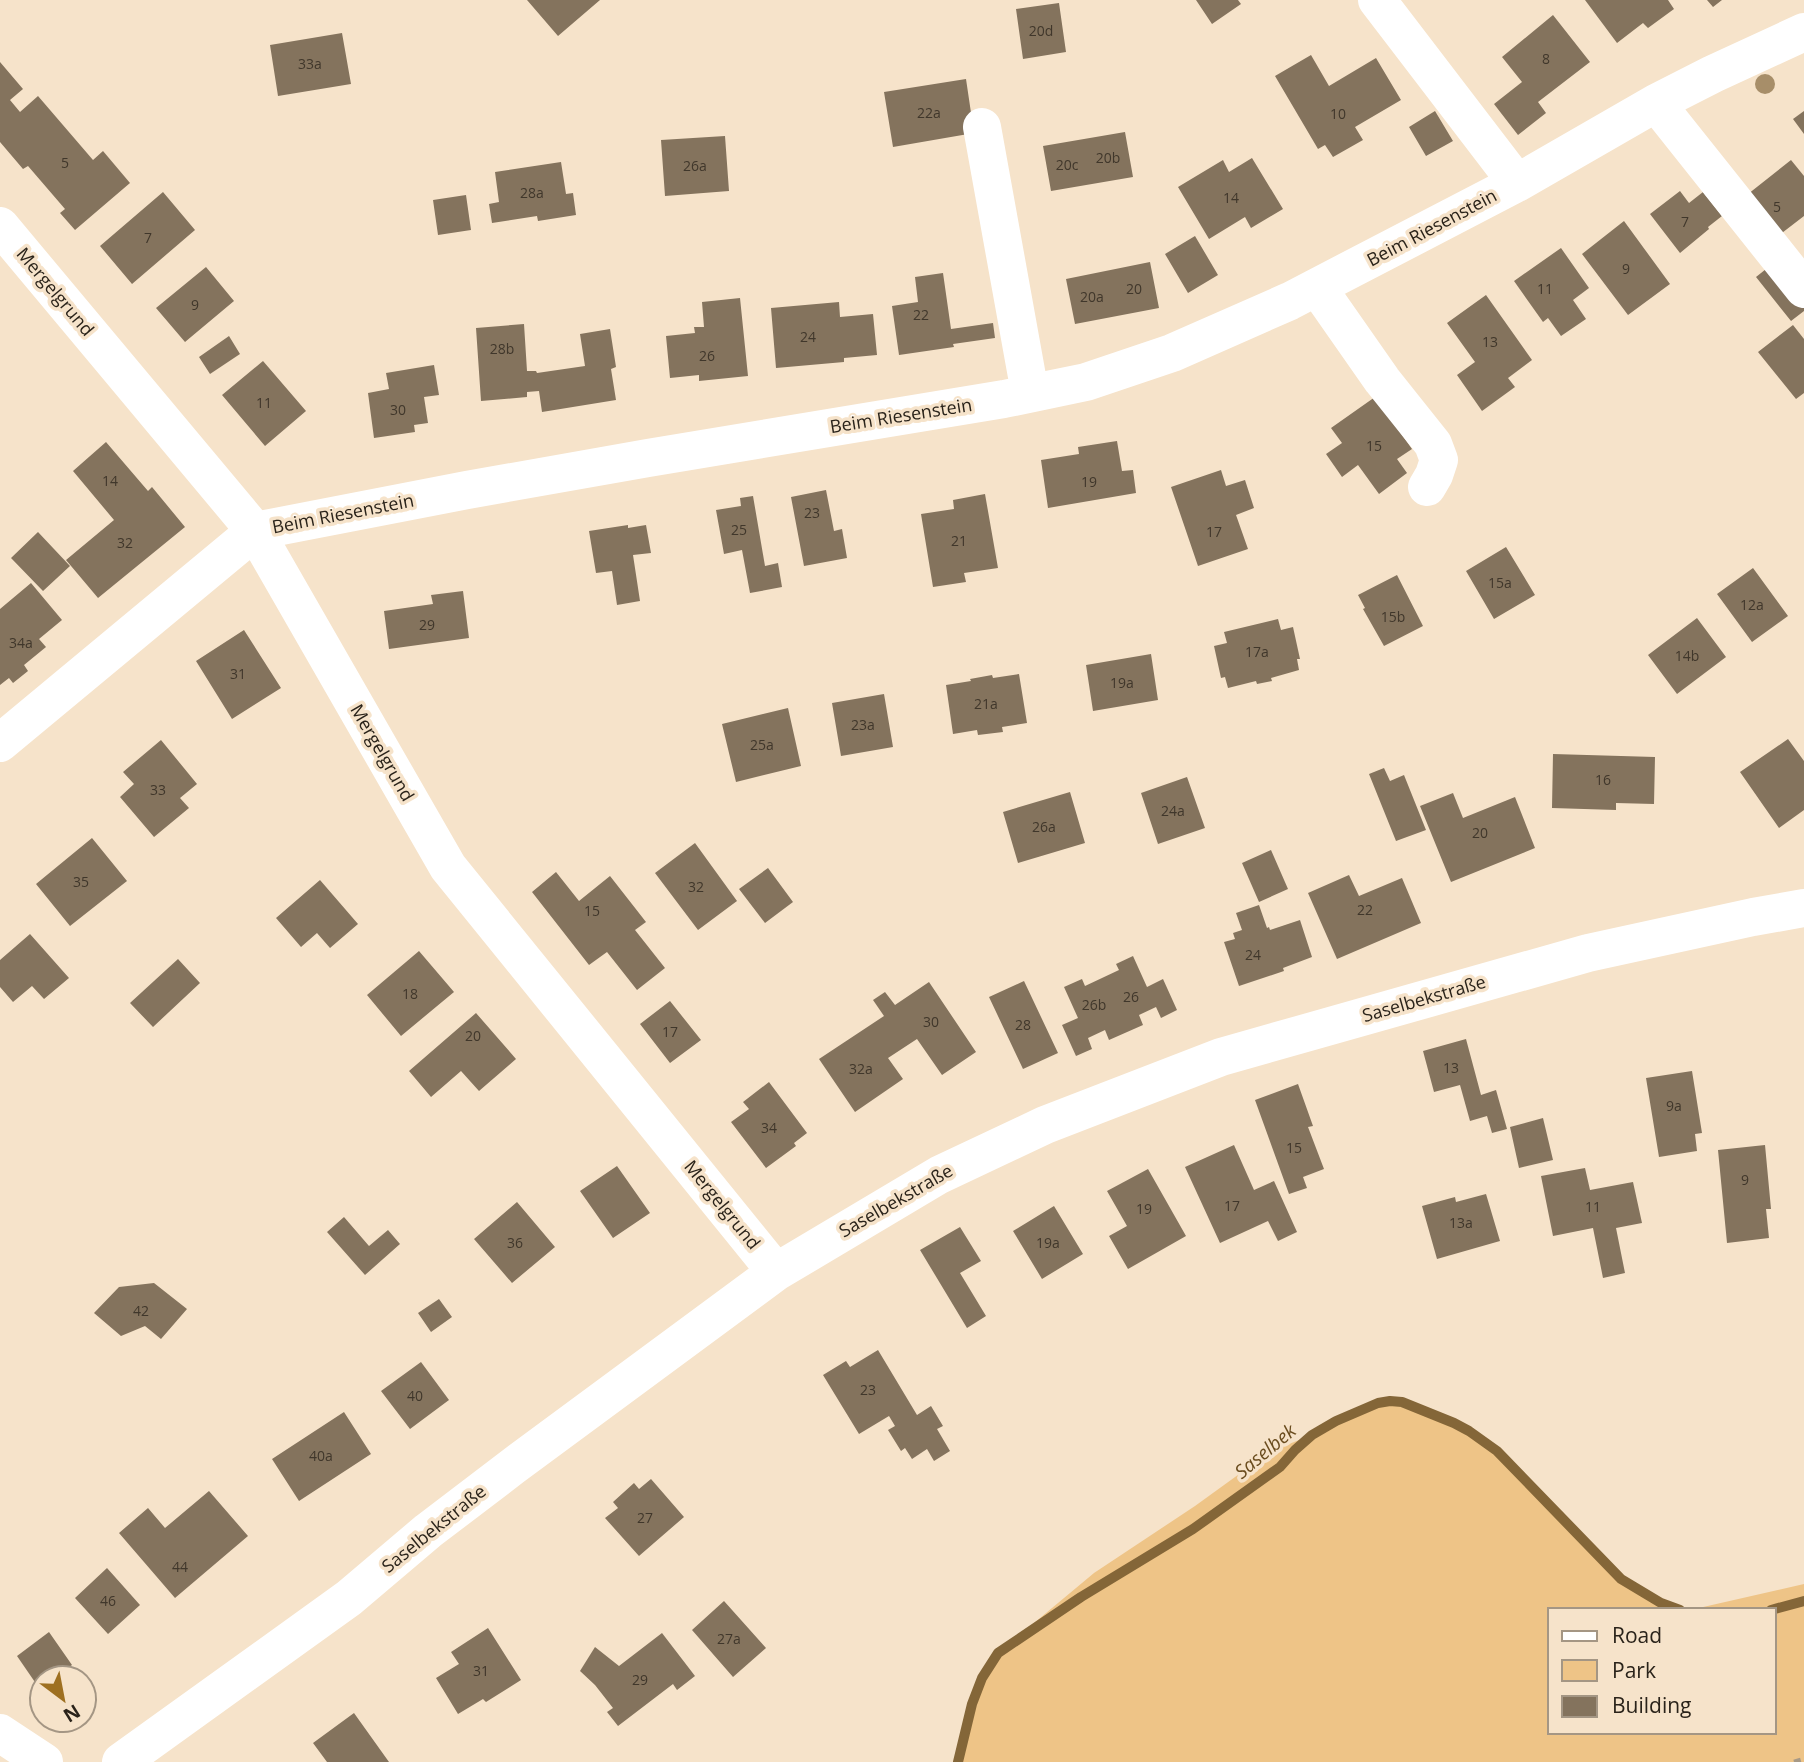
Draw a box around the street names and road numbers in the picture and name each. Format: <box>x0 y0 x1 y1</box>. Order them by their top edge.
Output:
street label: Beim Riesenstein <box>1362 183 1501 271</box>
street label: Mergelgrund <box>12 242 100 341</box>
street label: Beim Riesenstein <box>828 392 974 438</box>
street label: Beim Riesenstein <box>270 488 416 539</box>
street label: Mergelgrund <box>345 700 420 805</box>
street label: Saselbekstraße <box>1359 969 1488 1027</box>
street label: Mergelgrund <box>679 1155 766 1254</box>
street label: Saselbekstraße <box>834 1158 957 1242</box>
street label: Saselbekstraße <box>376 1479 490 1578</box>

